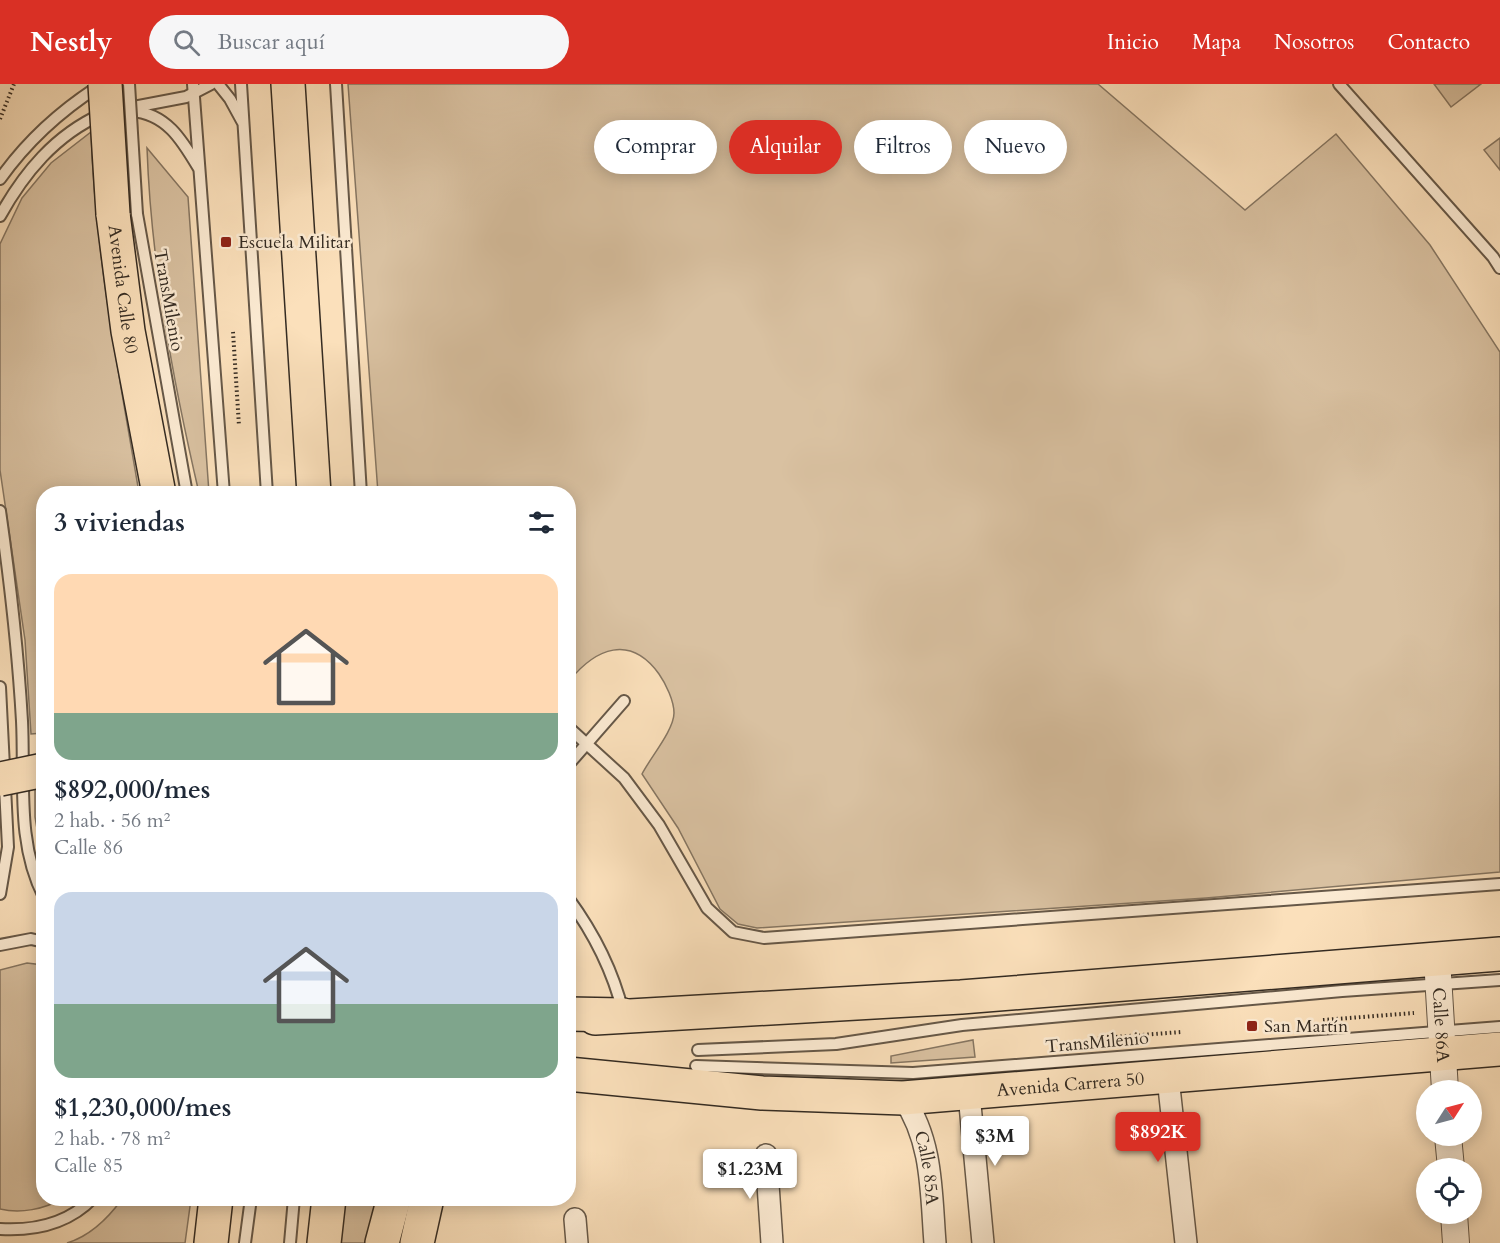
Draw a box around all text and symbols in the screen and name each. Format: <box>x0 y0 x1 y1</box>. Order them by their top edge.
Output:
search box <box>149 15 569 69</box>
text: Nestly <box>30 23 113 61</box>
icon: search <box>170 26 203 59</box>
text: Buscar aquí <box>218 27 325 57</box>
text: Inicio <box>1107 28 1159 57</box>
text: Mapa <box>1192 28 1241 57</box>
text: Nosotros <box>1274 28 1354 57</box>
text: Contacto <box>1387 28 1470 57</box>
chip: Comprar <box>594 120 717 174</box>
chip: Alquilar <box>729 120 842 174</box>
chip: Filtros <box>854 120 952 174</box>
chip: Nuevo <box>964 120 1067 174</box>
street label: Avenida Calle 80 <box>102 223 144 356</box>
place label: Escuela Militar <box>238 230 351 255</box>
marker: Escuela Militar <box>219 235 233 249</box>
street label: TransMilenio <box>147 247 190 354</box>
text: 3 viviendas <box>54 505 185 540</box>
icon: filters <box>525 506 558 539</box>
icon: home <box>252 613 360 721</box>
text: $892,000/mes <box>54 772 210 807</box>
text: 2 hab. · 56 m² <box>54 807 170 834</box>
text: Calle 86 <box>54 834 123 861</box>
icon: home <box>252 931 360 1039</box>
street label: Calle 86A <box>1426 987 1455 1063</box>
place label: San Martín <box>1264 1014 1349 1039</box>
marker: San Martín <box>1245 1019 1259 1033</box>
street label: TransMilenio <box>1044 1026 1150 1059</box>
street label: Avenida Carrera 50 <box>996 1066 1145 1103</box>
north arrow <box>1416 1080 1482 1146</box>
map controls <box>1416 1080 1482 1224</box>
text: $1,230,000/mes <box>54 1090 231 1125</box>
pin: $892K <box>1116 1112 1200 1163</box>
pin: $3M <box>966 1116 1024 1167</box>
text: $892K <box>1129 1118 1187 1145</box>
text: $3M <box>975 1122 1015 1149</box>
text: 2 hab. · 78 m² <box>54 1125 170 1152</box>
street label: Calle 85A <box>908 1128 945 1206</box>
pin: $1.23M <box>701 1149 799 1200</box>
text: Calle 85 <box>54 1152 123 1179</box>
text: $1.23M <box>717 1155 783 1182</box>
button: locate <box>1416 1158 1482 1224</box>

